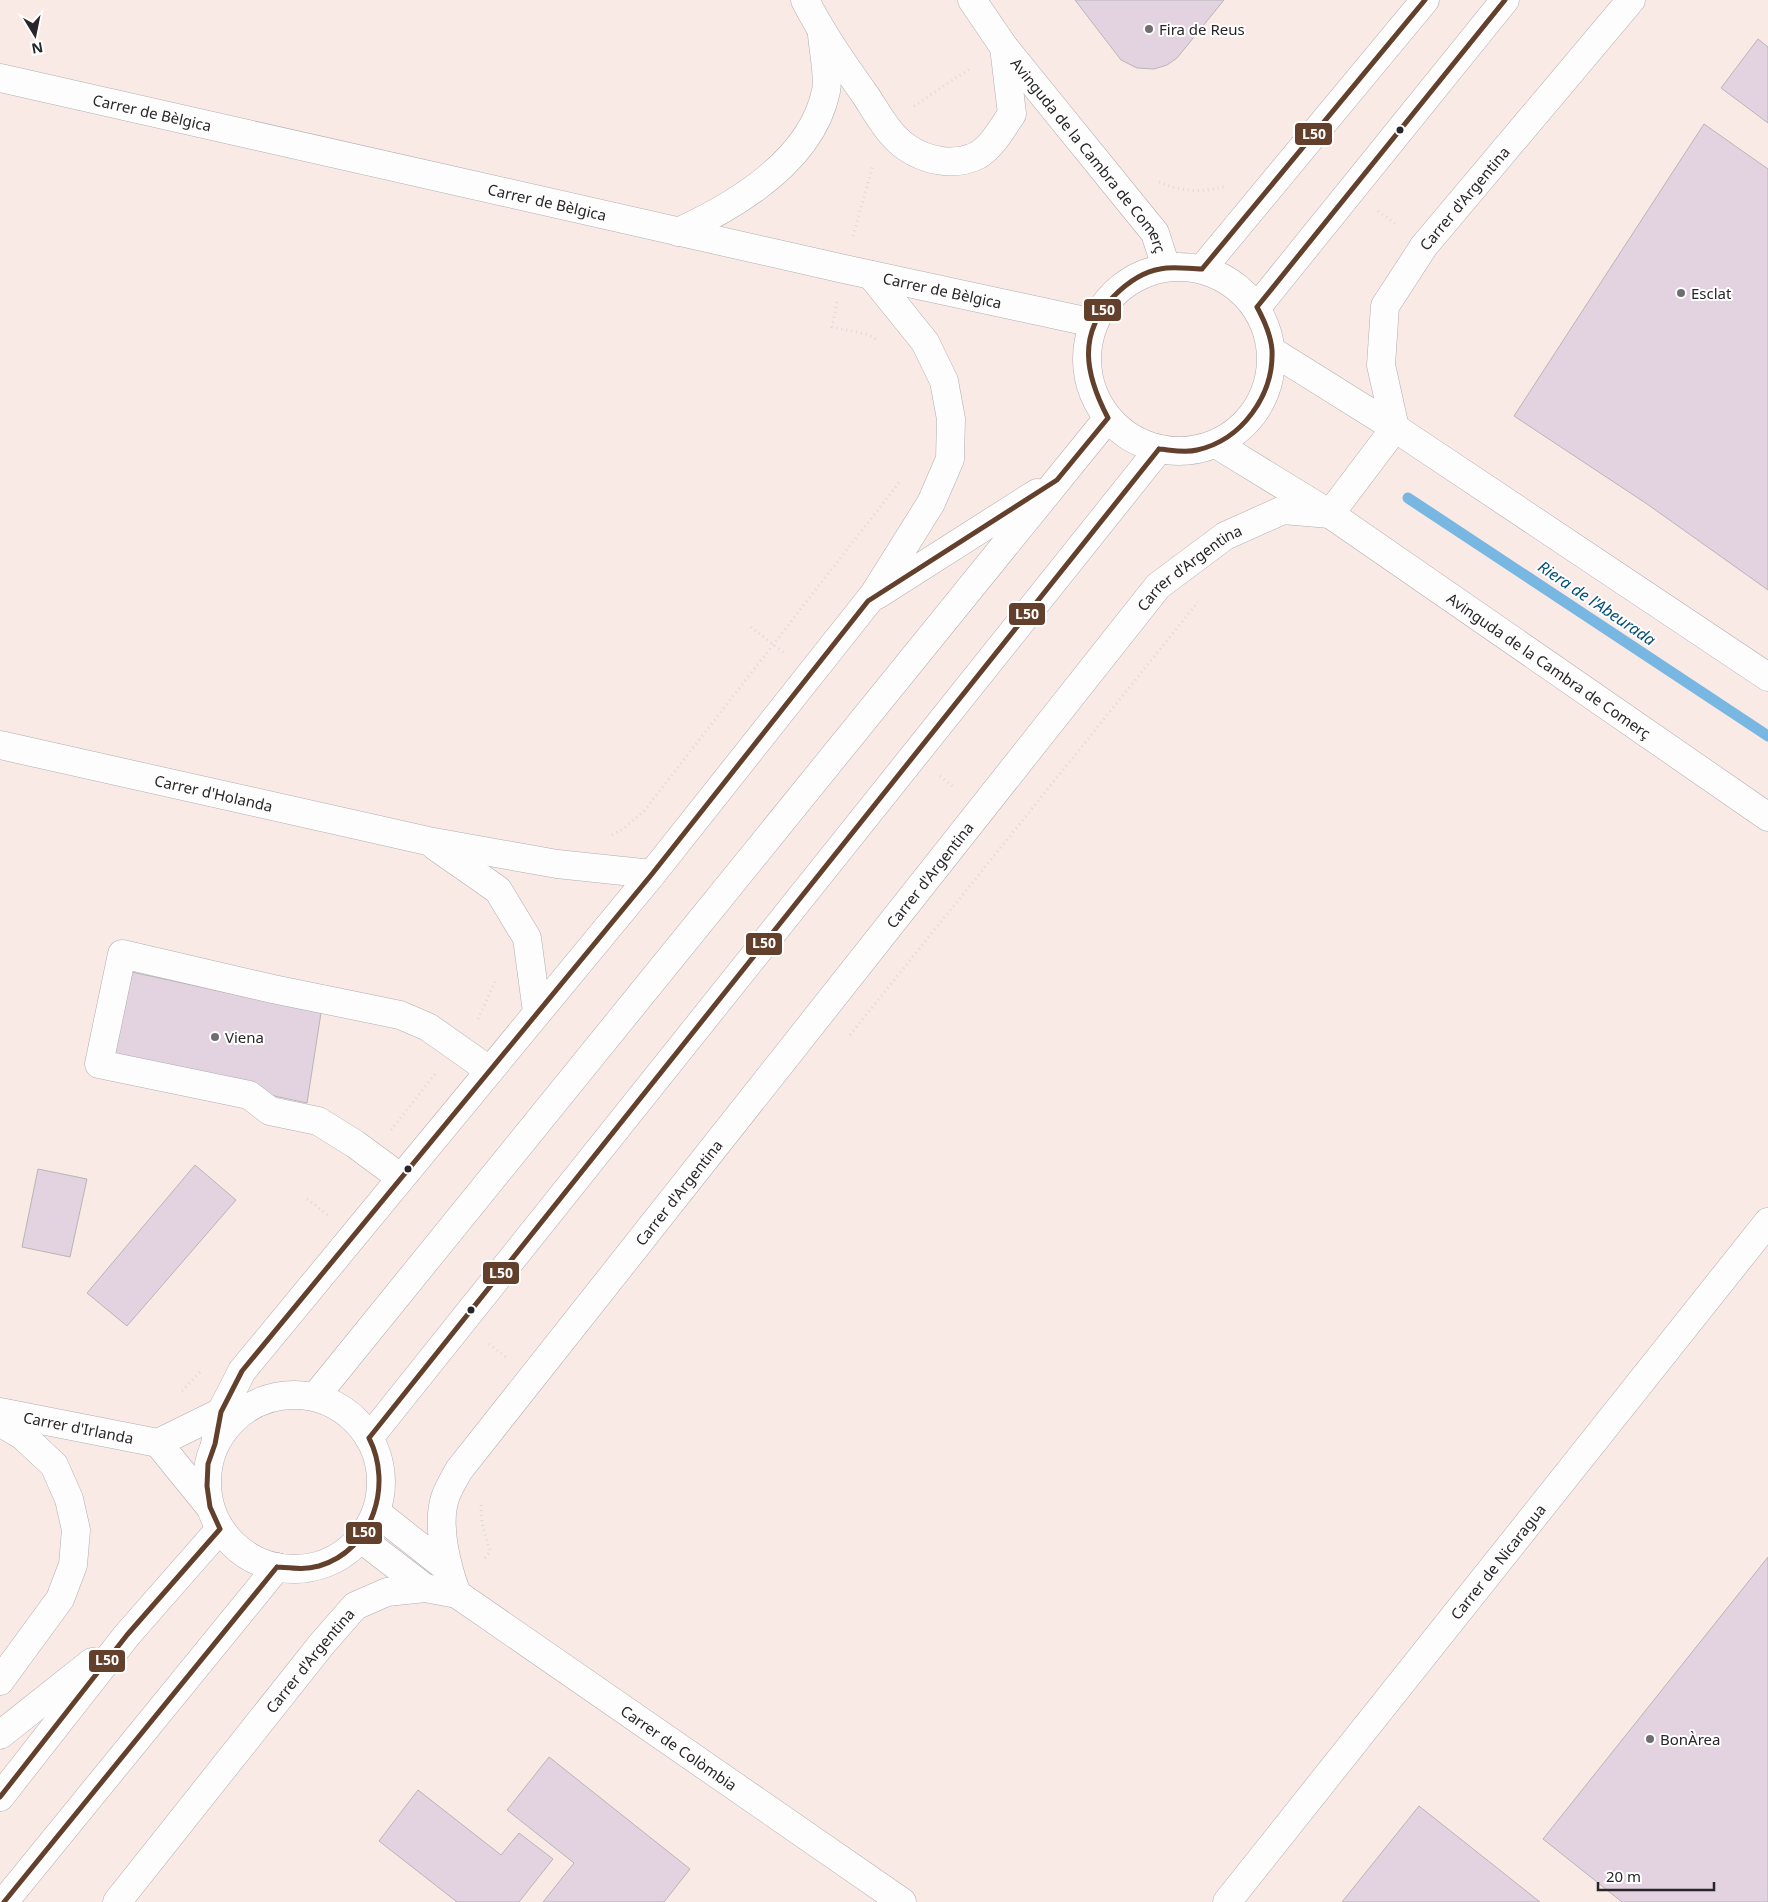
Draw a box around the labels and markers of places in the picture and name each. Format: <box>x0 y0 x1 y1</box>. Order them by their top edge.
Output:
place label: Fira de Reus <box>1159 19 1245 39</box>
marker: Fira de Reus <box>1143 23 1155 35</box>
unlabelled marker <box>1395 125 1405 135</box>
place label: Esclat <box>1691 283 1732 303</box>
marker: Esclat <box>1675 287 1687 299</box>
place label: Viena <box>225 1027 264 1047</box>
marker: Viena <box>209 1031 221 1043</box>
unlabelled marker <box>403 1164 413 1174</box>
unlabelled marker <box>466 1305 476 1315</box>
place label: BonÀrea <box>1660 1729 1720 1749</box>
marker: BonÀrea <box>1644 1733 1656 1745</box>

